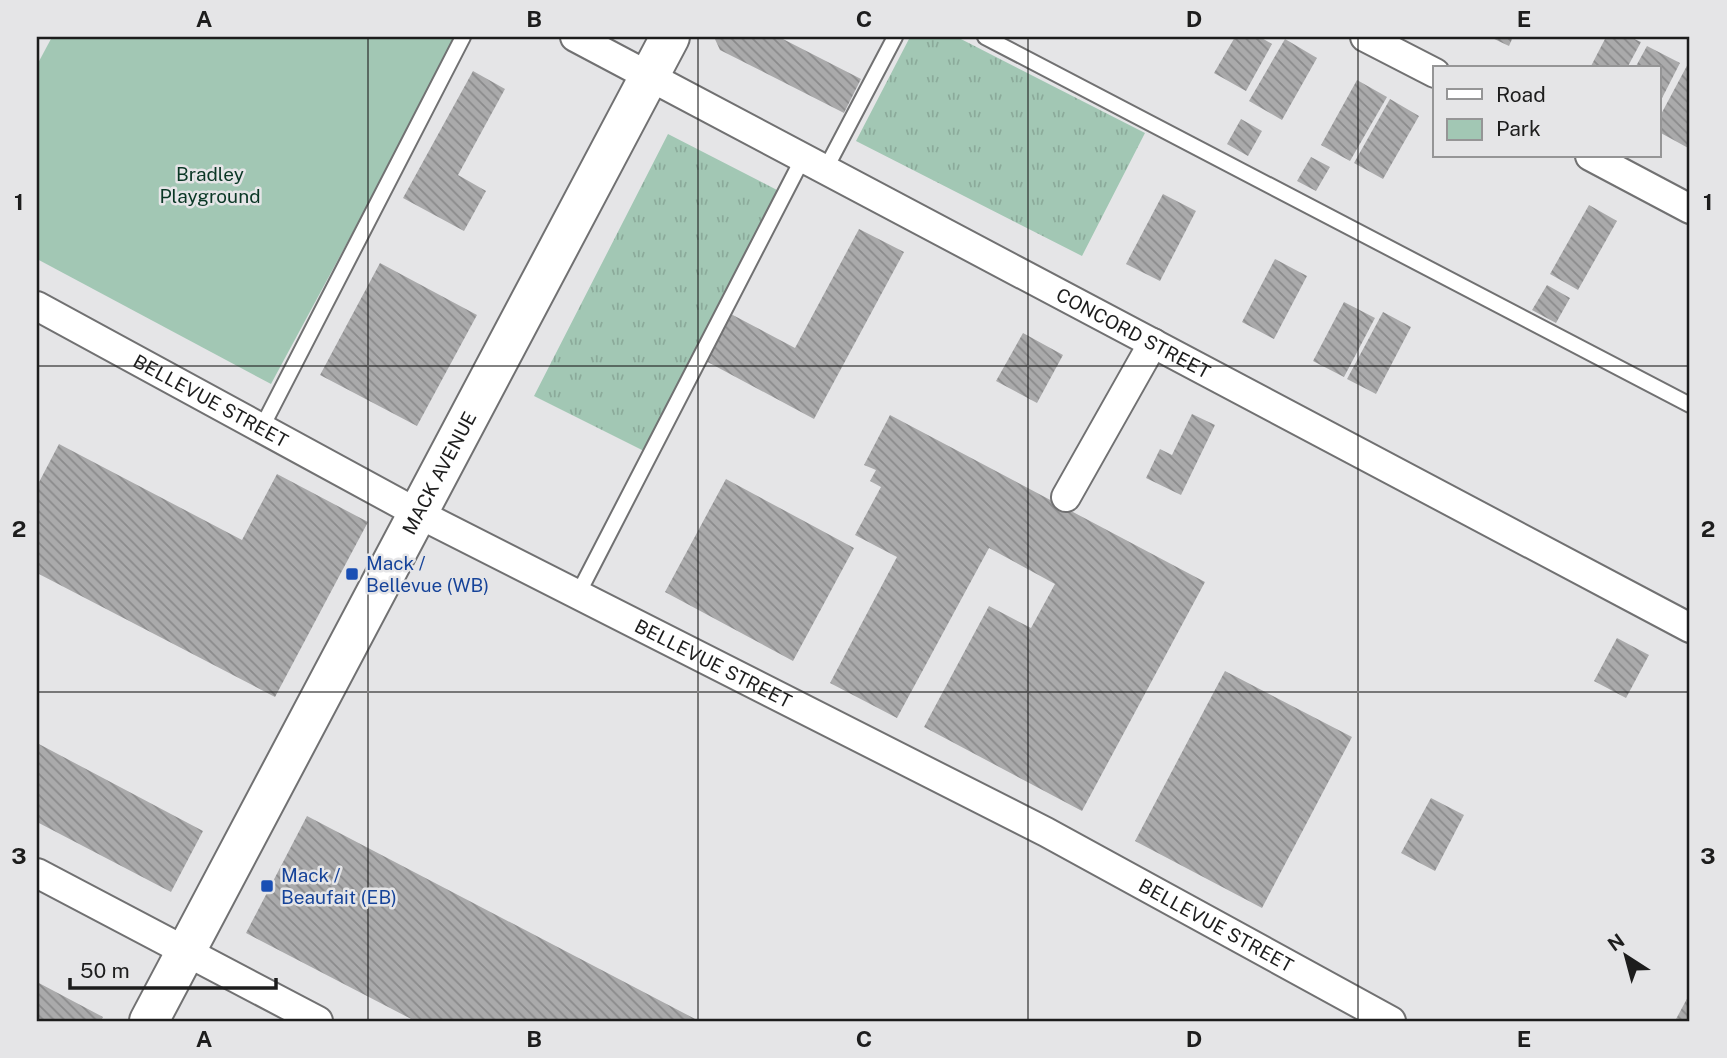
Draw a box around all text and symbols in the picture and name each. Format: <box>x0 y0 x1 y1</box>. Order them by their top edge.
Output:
text: A <box>196 5 213 32</box>
text: B <box>526 5 542 32</box>
text: C <box>856 5 872 32</box>
text: D <box>1186 5 1202 32</box>
text: E <box>1517 5 1531 32</box>
legend <box>1433 66 1660 158</box>
text: Road <box>1496 82 1546 107</box>
text: Park <box>1496 116 1541 141</box>
park label: Bradley Playground <box>159 163 261 207</box>
text: 1 <box>14 188 24 215</box>
text: 1 <box>1703 188 1713 215</box>
street label: CONCORD STREET <box>1053 283 1214 383</box>
street label: BELLEVUE STREET <box>130 350 292 452</box>
street label: MACK AVENUE <box>398 408 481 538</box>
text: 2 <box>12 515 26 542</box>
text: 2 <box>1701 515 1715 542</box>
place label: Mack / Bellevue (WB) <box>366 552 489 596</box>
marker: Mack / Bellevue (WB) <box>344 566 360 582</box>
street label: BELLEVUE STREET <box>631 614 795 712</box>
text: 3 <box>11 842 27 869</box>
text: 3 <box>1700 842 1716 869</box>
place label: Mack / Beaufait (EB) <box>281 864 397 908</box>
street label: BELLEVUE STREET <box>1135 874 1297 976</box>
marker: Mack / Beaufait (EB) <box>259 878 275 894</box>
north arrow <box>1590 922 1660 992</box>
text: N <box>1604 929 1628 956</box>
scale bar <box>70 946 276 990</box>
text: 50 m <box>80 958 130 983</box>
text: A <box>196 1025 213 1052</box>
text: B <box>526 1025 542 1052</box>
text: C <box>856 1025 872 1052</box>
text: D <box>1186 1025 1202 1052</box>
text: E <box>1517 1025 1531 1052</box>

